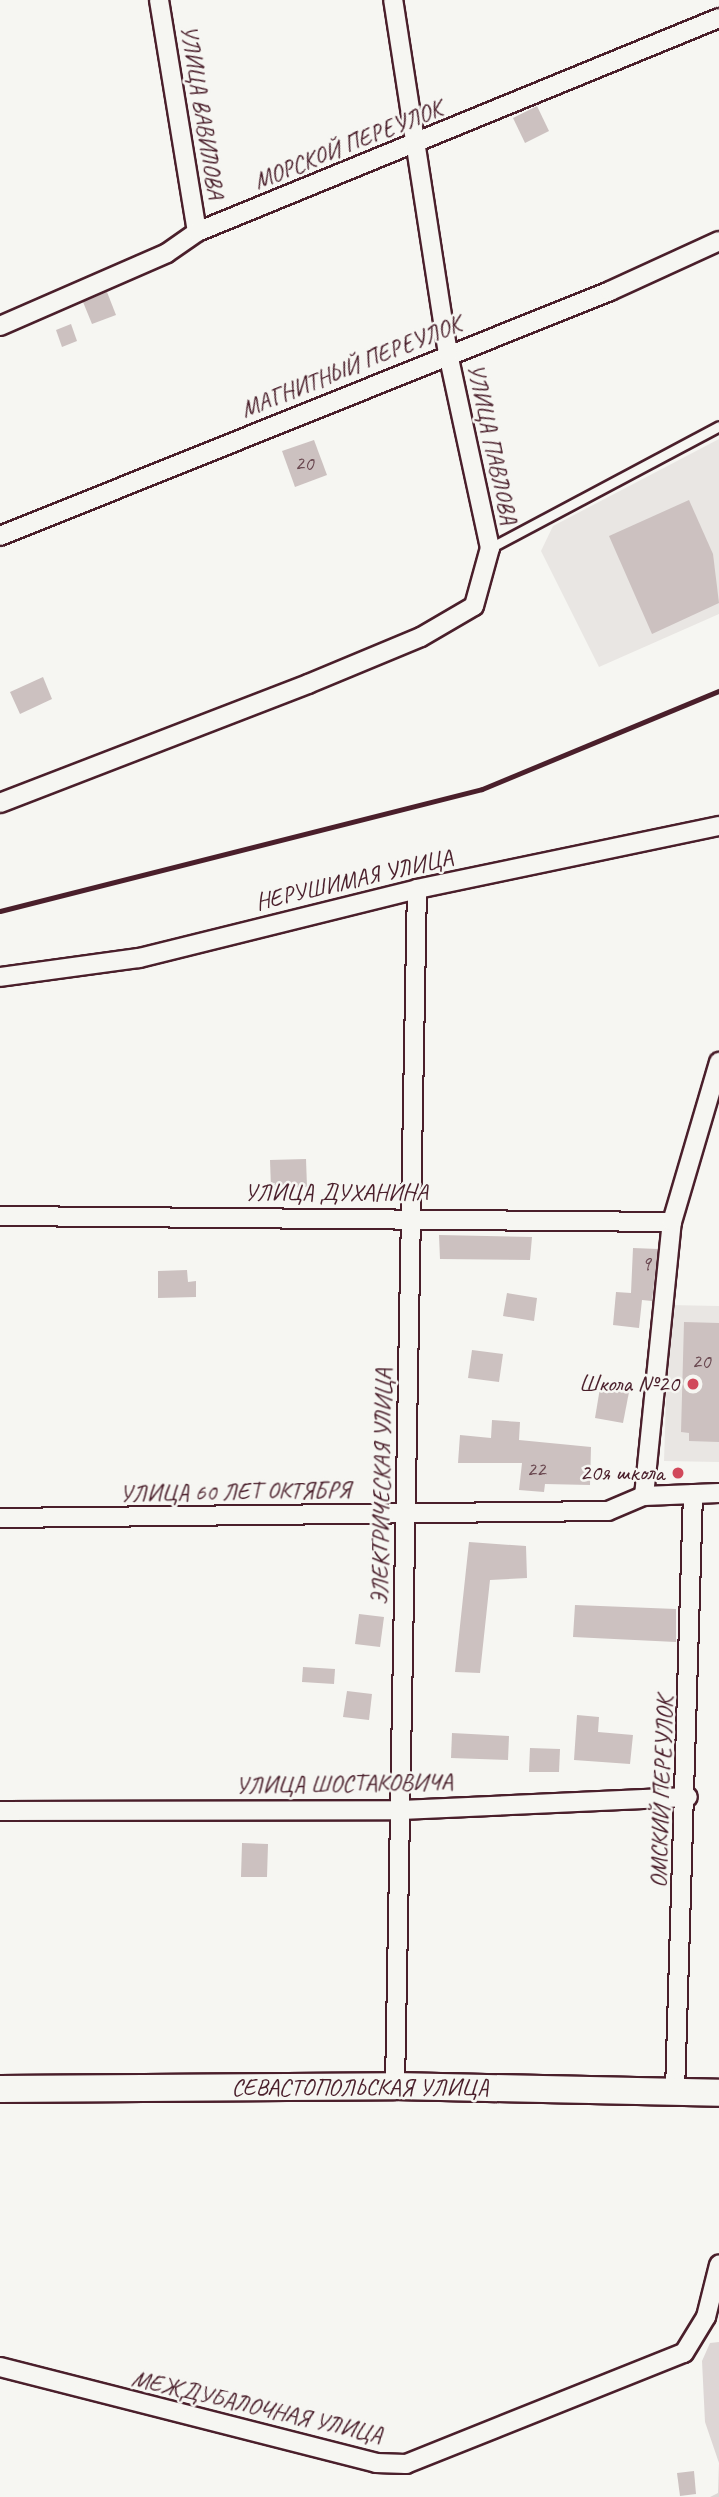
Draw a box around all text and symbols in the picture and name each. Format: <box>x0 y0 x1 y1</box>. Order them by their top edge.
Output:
street label: УЛИЦА ВАВИЛОВА <box>174 23 230 201</box>
street label: МОРСКОЙ ПЕРЕУЛОК <box>250 94 446 196</box>
street label: МАГНИТНЫЙ ПЕРЕУЛОК <box>237 310 465 424</box>
street label: УЛИЦА ПАВЛОВА <box>461 361 523 527</box>
house number: 20 <box>295 450 313 476</box>
street label: НЕРУШИМАЯ УЛИЦА <box>253 843 455 917</box>
street label: УЛИЦА ДУХАНИНА <box>245 1179 427 1207</box>
house number: 9 <box>641 1250 651 1276</box>
house number: 20 <box>692 1348 710 1374</box>
street label: ЭЛЕКТРИЧЕСКАЯ УЛИЦА <box>366 1369 398 1605</box>
place label: Школа №20 <box>579 1370 679 1398</box>
marker: Школа №20 <box>685 1376 701 1392</box>
house number: 22 <box>527 1456 545 1482</box>
place label: 20я школа <box>580 1459 664 1487</box>
marker: 20я школа <box>670 1465 686 1481</box>
street label: УЛИЦА 60 ЛЕТ ОКТЯБРЯ <box>119 1476 351 1508</box>
street label: ОМСКИЙ ПЕРЕУЛОК <box>644 1696 680 1888</box>
street label: УЛИЦА ШОСТАКОВИЧА <box>236 1768 452 1800</box>
street label: СЕВАСТОПОЛЬСКАЯ УЛИЦА <box>232 2074 488 2102</box>
street label: МЕЖДУБАЛОЧНАЯ УЛИЦА <box>128 2364 386 2450</box>

